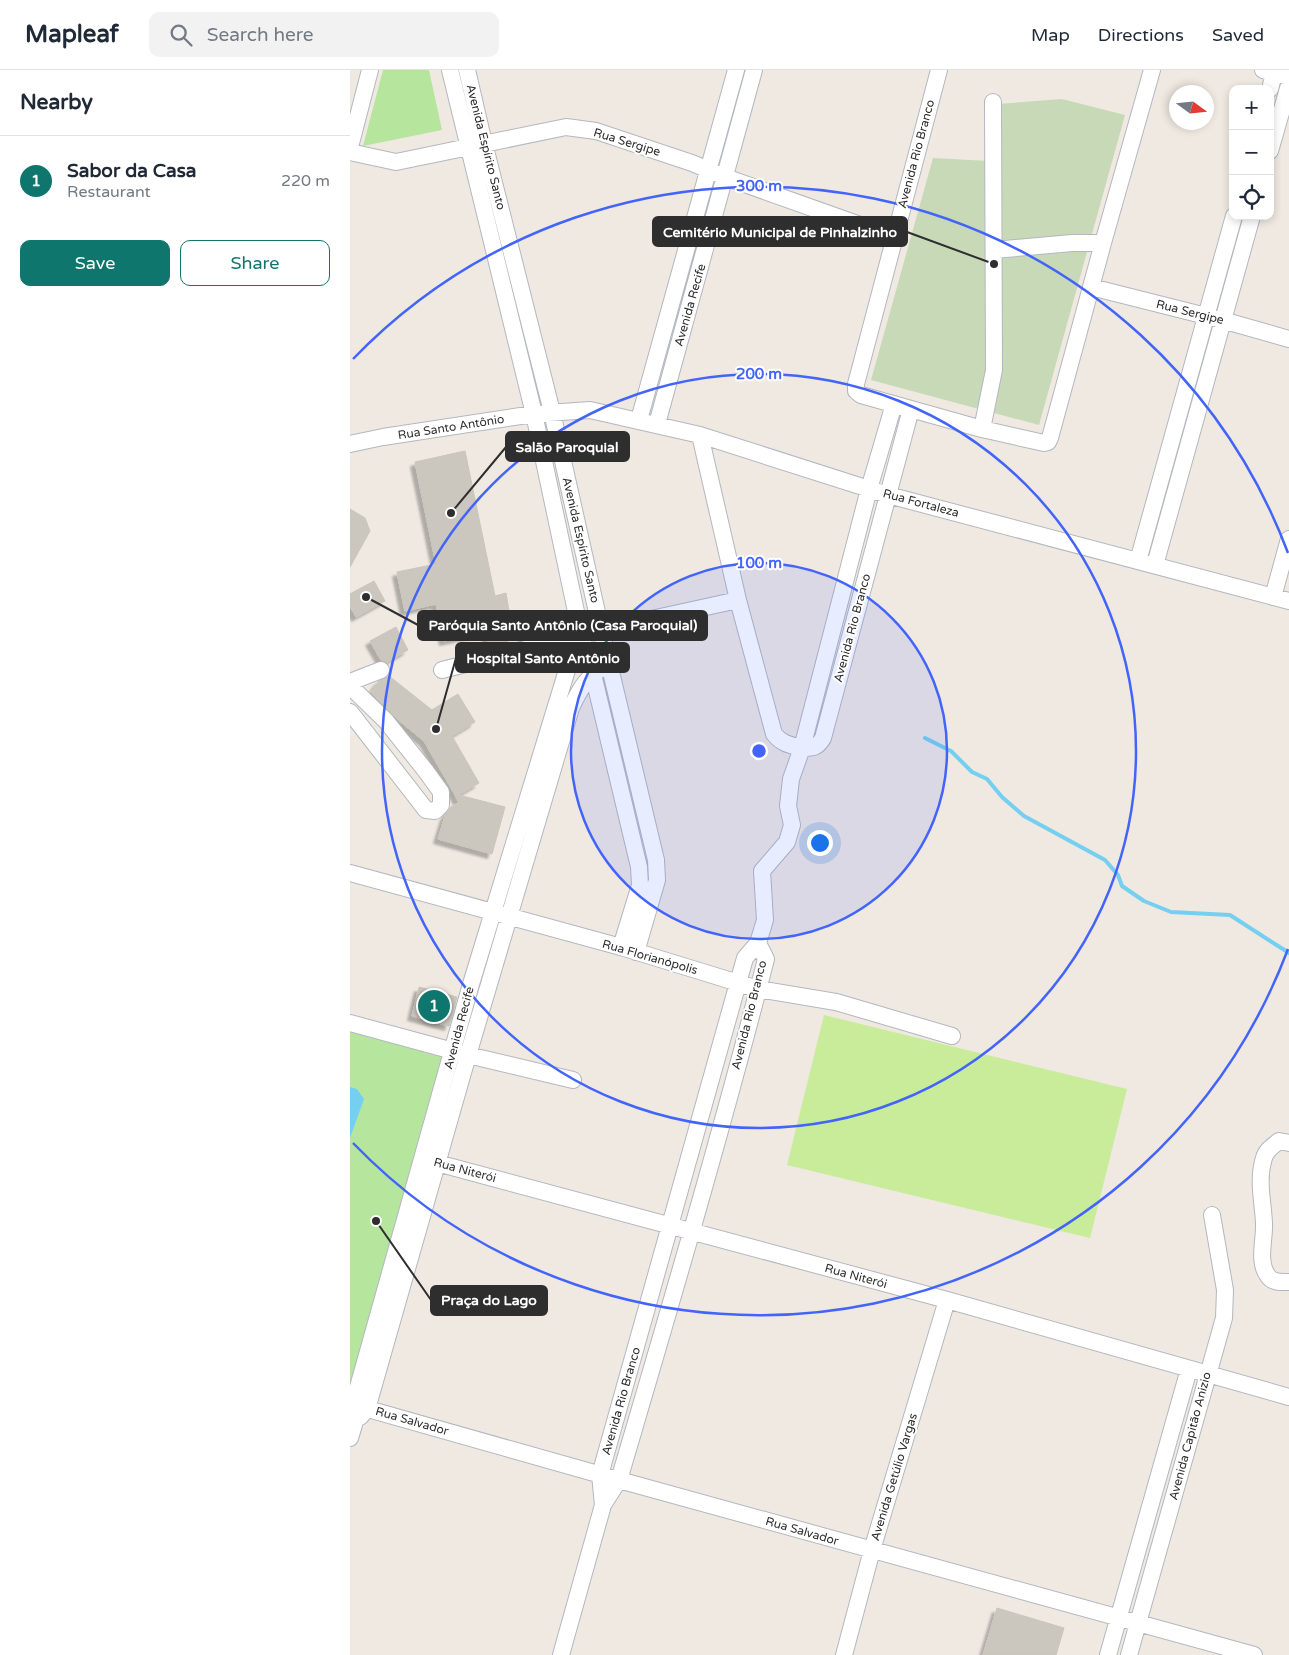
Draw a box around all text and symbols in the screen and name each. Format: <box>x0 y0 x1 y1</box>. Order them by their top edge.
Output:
search box <box>149 12 499 57</box>
text: Mapleaf <box>25 20 119 49</box>
icon: search <box>167 21 195 49</box>
text: Search here <box>207 24 314 46</box>
text: Map <box>1031 24 1070 46</box>
text: Directions <box>1098 24 1184 46</box>
text: Saved <box>1212 24 1264 46</box>
street label: Avenida Espírito Santo <box>464 83 508 211</box>
north arrow <box>1169 85 1214 130</box>
map controls <box>1229 85 1274 220</box>
button: + <box>1229 85 1274 130</box>
text: Nearby <box>20 90 93 115</box>
street label: Avenida Rio Branco <box>895 98 937 210</box>
street label: Rua Sergipe <box>592 125 662 159</box>
button: − <box>1229 130 1274 175</box>
text: Sabor da Casa <box>67 160 196 182</box>
text: 1 <box>31 171 41 191</box>
text: 220 m <box>281 171 330 191</box>
button: locate <box>1229 175 1274 220</box>
text: 300 m <box>736 177 782 195</box>
text: Restaurant <box>67 182 151 202</box>
callout: Cemitério Municipal de Pinhalzinho <box>653 217 907 246</box>
text: Cemitério Municipal de Pinhalzinho <box>663 224 898 241</box>
button: Save <box>20 240 170 286</box>
button: Share <box>180 240 330 286</box>
street label: Avenida Recife <box>672 262 709 348</box>
street label: Rua Sergipe <box>1155 297 1225 327</box>
text: 200 m <box>736 365 782 383</box>
street label: Rua Santo Antônio <box>397 412 505 442</box>
callout: Salão Paroquial <box>506 432 629 461</box>
text: Salão Paroquial <box>516 439 618 456</box>
street label: Avenida Espírito Santo <box>560 476 602 604</box>
street label: Rua Fortaleza <box>881 486 961 520</box>
text: 100 m <box>736 554 782 572</box>
street label: Avenida Rio Branco <box>831 572 873 684</box>
callout: Paróquia Santo Antônio (Casa Paroquial) <box>418 611 707 640</box>
text: Paróquia Santo Antônio (Casa Paroquial) <box>429 617 697 634</box>
callout: Hospital Santo Antônio <box>456 643 629 672</box>
text: Hospital Santo Antônio <box>466 650 620 667</box>
centre of rings <box>750 742 768 760</box>
your location <box>807 830 833 856</box>
street label: Rua Florianópolis <box>601 937 700 977</box>
street label: Avenida Rio Branco <box>729 959 769 1071</box>
street label: Avenida Recife <box>441 985 477 1071</box>
pin: 1 <box>418 987 450 1025</box>
street label: Rua Niterói <box>432 1155 498 1185</box>
street label: Rua Niterói <box>823 1261 889 1291</box>
callout: Praça do Lago <box>431 1286 547 1315</box>
text: Praça do Lago <box>441 1292 537 1309</box>
street label: Avenida Rio Branco <box>599 1345 643 1457</box>
street label: Avenida Capitão Anizio <box>1166 1370 1214 1502</box>
street label: Rua Salvador <box>374 1404 451 1438</box>
street label: Avenida Getúlio Vargas <box>868 1411 920 1542</box>
street label: Rua Salvador <box>764 1514 841 1548</box>

